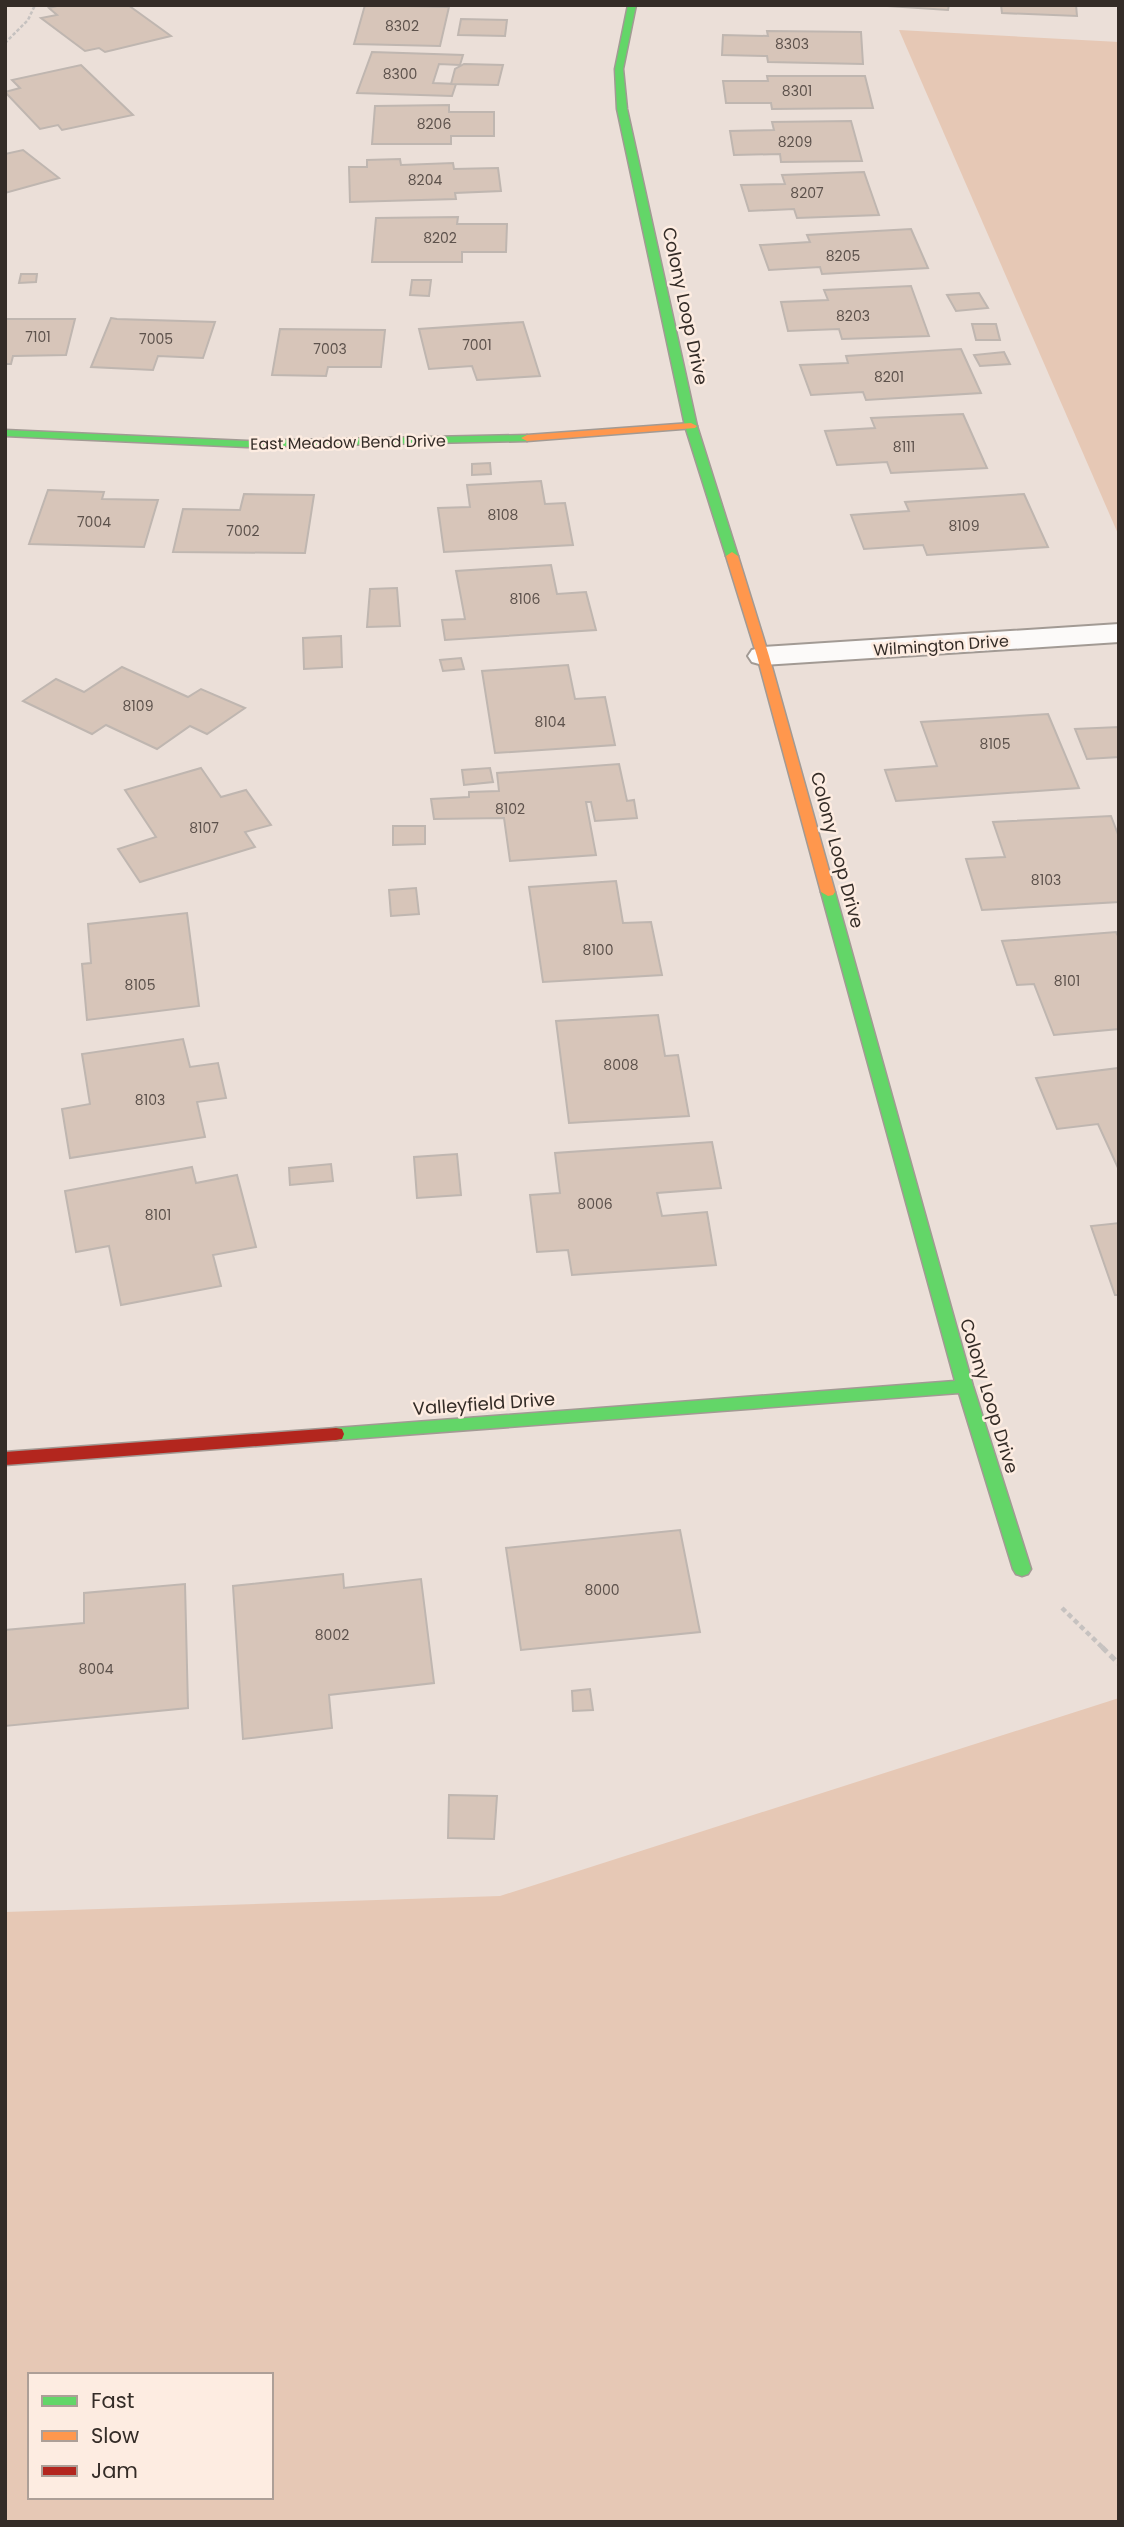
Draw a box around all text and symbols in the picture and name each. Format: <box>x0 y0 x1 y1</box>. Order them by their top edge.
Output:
house number: 8302 <box>385 16 419 36</box>
house number: 8303 <box>775 34 809 54</box>
house number: 8300 <box>383 64 417 84</box>
house number: 8301 <box>782 81 812 101</box>
house number: 8206 <box>417 114 451 134</box>
house number: 8209 <box>778 132 812 152</box>
house number: 8204 <box>408 170 442 190</box>
house number: 8207 <box>790 183 824 203</box>
street label: Colony Loop Drive <box>657 225 714 387</box>
house number: 8202 <box>423 228 457 248</box>
house number: 8205 <box>826 246 860 266</box>
house number: 8203 <box>836 306 870 326</box>
house number: 7101 <box>25 327 51 347</box>
house number: 7005 <box>139 329 173 349</box>
house number: 7001 <box>462 335 492 355</box>
house number: 7003 <box>313 339 347 359</box>
house number: 8201 <box>874 367 904 387</box>
street label: East Meadow Bend Drive <box>250 429 446 456</box>
house number: 8111 <box>893 437 915 457</box>
house number: 8108 <box>488 505 519 525</box>
house number: 7004 <box>77 512 111 532</box>
house number: 8109 <box>949 516 979 536</box>
house number: 7002 <box>226 521 260 541</box>
house number: 8106 <box>510 589 541 609</box>
street label: Wilmington Drive <box>873 629 1010 662</box>
house number: 8109 <box>123 696 153 716</box>
house number: 8104 <box>535 712 566 732</box>
house number: 8105 <box>980 734 1010 754</box>
street label: Colony Loop Drive <box>805 769 870 931</box>
house number: 8102 <box>495 799 525 819</box>
house number: 8107 <box>189 818 219 838</box>
house number: 8103 <box>1031 870 1061 890</box>
house number: 8100 <box>583 940 613 960</box>
house number: 8101 <box>1054 971 1080 991</box>
house number: 8105 <box>125 975 155 995</box>
house number: 8008 <box>603 1055 639 1075</box>
house number: 8103 <box>135 1090 165 1110</box>
house number: 8006 <box>577 1194 613 1214</box>
house number: 8101 <box>145 1205 171 1225</box>
street label: Colony Loop Drive <box>954 1315 1025 1476</box>
street label: Valleyfield Drive <box>412 1386 556 1421</box>
house number: 8000 <box>584 1580 620 1600</box>
house number: 8002 <box>315 1625 349 1645</box>
house number: 8004 <box>78 1659 114 1679</box>
legend <box>28 2373 273 2499</box>
text: Fast <box>91 2386 134 2415</box>
text: Slow <box>91 2421 139 2450</box>
text: Jam <box>91 2456 138 2485</box>

